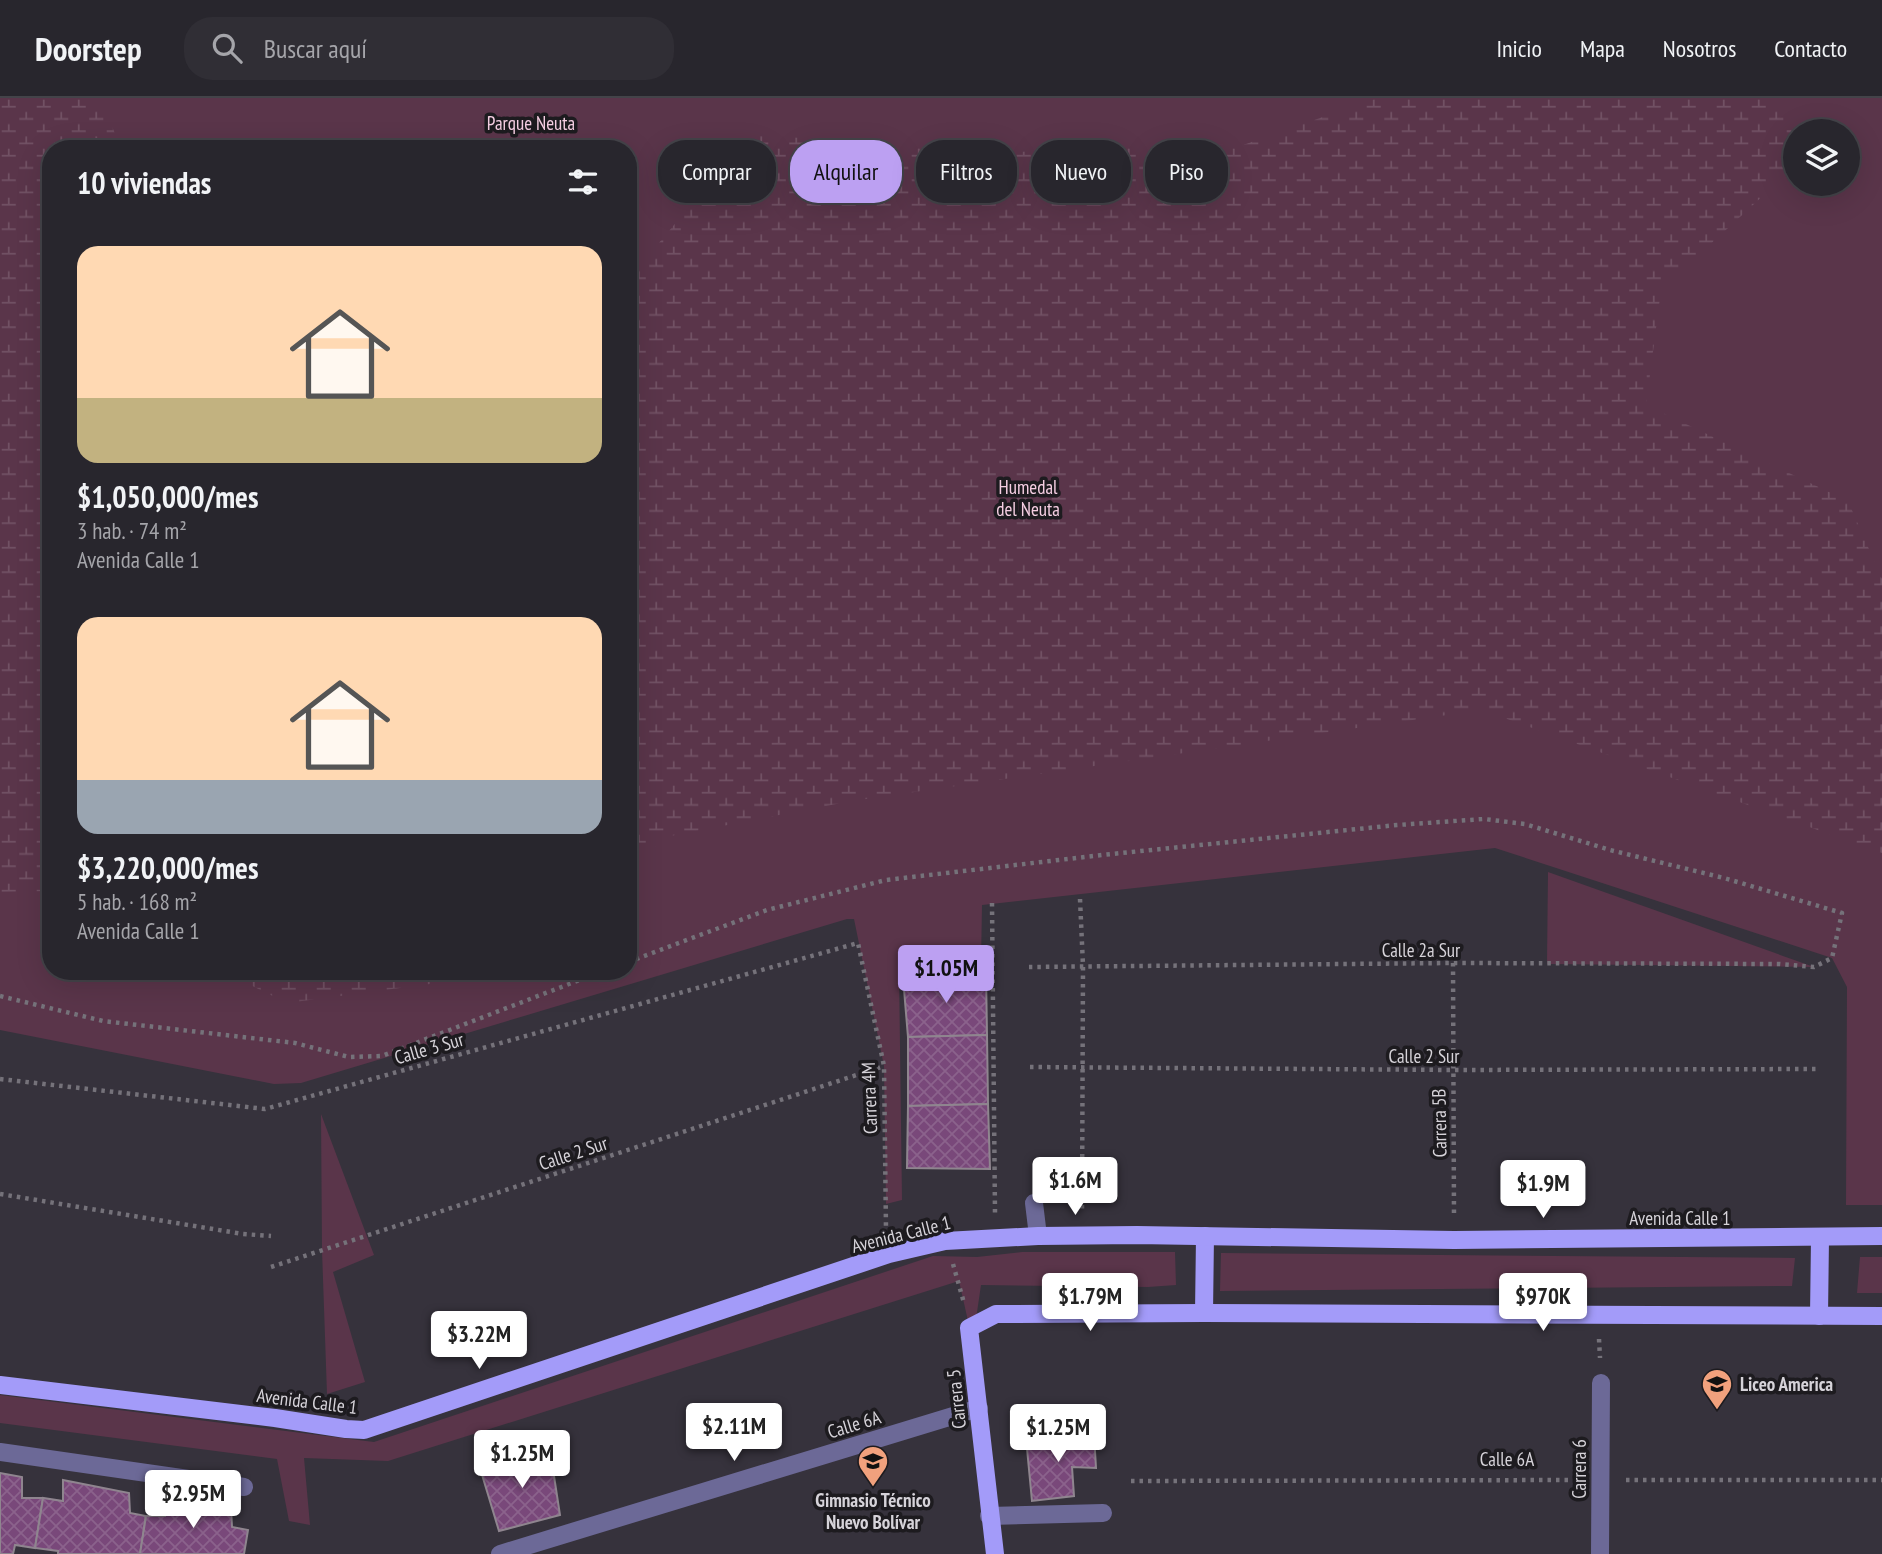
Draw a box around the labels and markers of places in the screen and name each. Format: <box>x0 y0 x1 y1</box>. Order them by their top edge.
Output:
pin: $1.05M <box>889 946 1003 1005</box>
pin: $1.6M <box>1026 1158 1124 1217</box>
pin: $1.9M <box>1494 1160 1592 1220</box>
pin: $1.79M <box>1033 1274 1147 1333</box>
pin: $970K <box>1494 1274 1592 1333</box>
pin: $3.22M <box>422 1312 536 1371</box>
school or university icon: Liceo America <box>1700 1367 1734 1411</box>
place label: Liceo America <box>1740 1372 1833 1396</box>
pin: $2.11M <box>677 1404 791 1463</box>
pin: $1.25M <box>1001 1404 1115 1464</box>
pin: $1.25M <box>465 1430 579 1490</box>
school or university icon: Gimnasio Técnico Nuevo Bolívar <box>856 1444 890 1488</box>
pin: $2.95M <box>136 1470 250 1530</box>
place label: Gimnasio Técnico Nuevo Bolívar <box>815 1488 931 1534</box>

